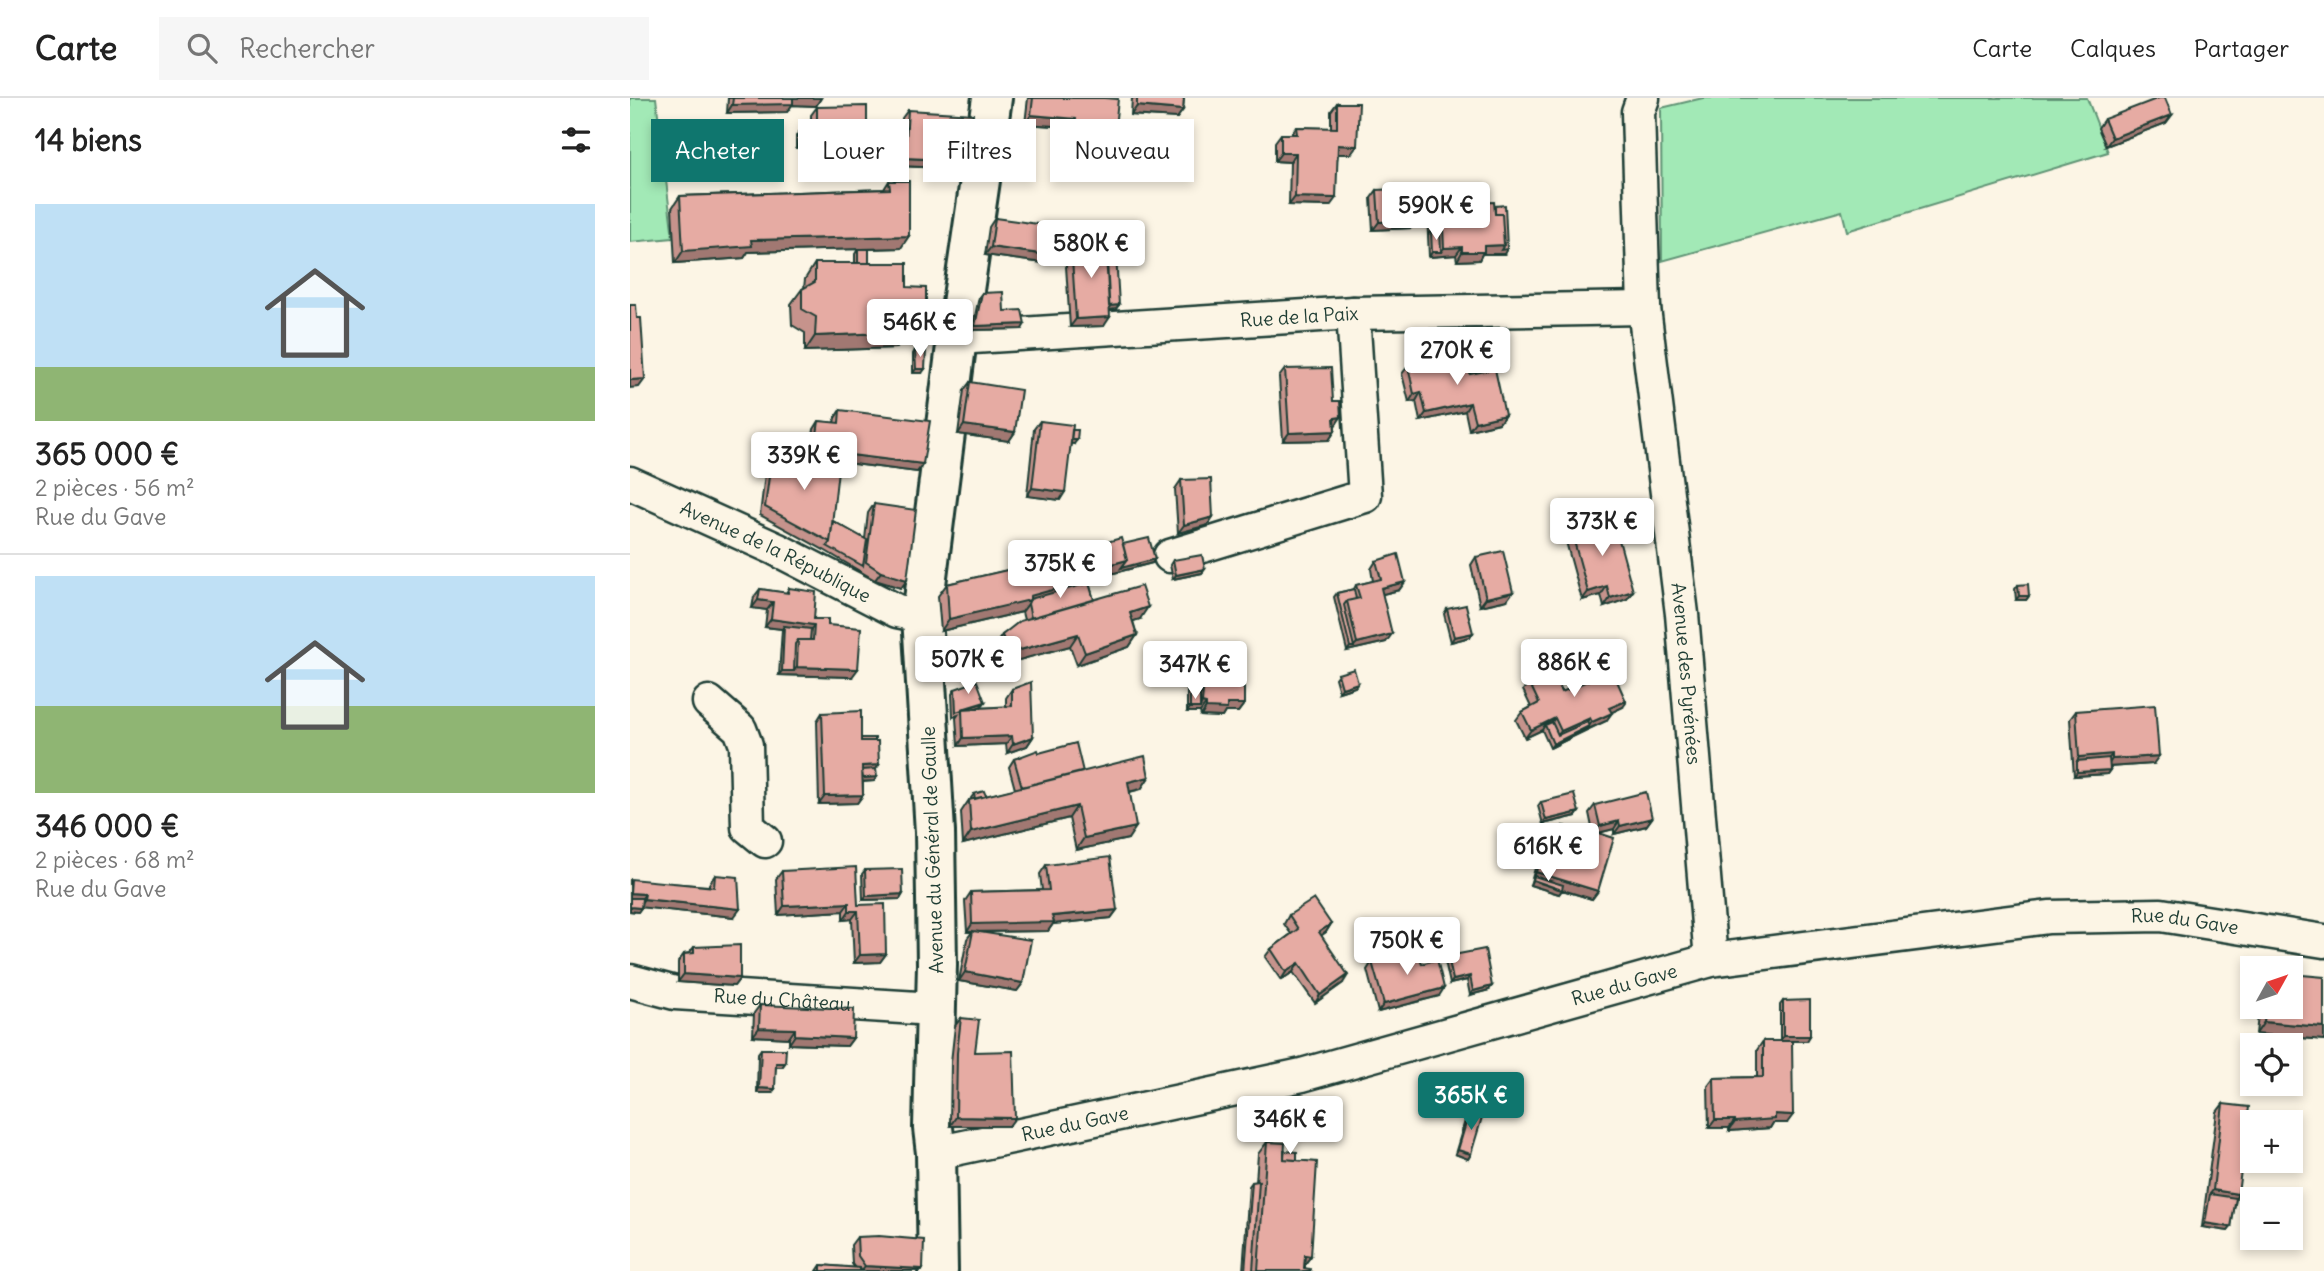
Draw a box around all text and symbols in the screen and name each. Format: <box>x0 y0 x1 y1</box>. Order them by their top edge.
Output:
search box <box>159 17 649 80</box>
text: Carte <box>35 27 117 69</box>
icon: search <box>183 29 221 67</box>
text: Rechercher <box>239 32 375 65</box>
text: Carte <box>1972 33 2032 63</box>
text: Calques <box>2070 33 2156 63</box>
text: Partager <box>2194 33 2289 63</box>
chip: Acheter <box>651 119 784 182</box>
chip: Louer <box>798 119 909 182</box>
chip: Filtres <box>923 119 1036 182</box>
chip: Nouveau <box>1050 119 1194 182</box>
text: 14 biens <box>35 121 142 159</box>
icon: filters <box>557 121 595 159</box>
pin: 590K € <box>1379 183 1493 242</box>
text: 590K € <box>1398 190 1474 219</box>
pin: 580K € <box>1034 220 1148 280</box>
text: 580K € <box>1053 228 1129 257</box>
icon: home <box>252 250 378 376</box>
pin: 546K € <box>863 300 977 359</box>
street label: Rue de la Paix <box>1239 301 1359 332</box>
text: 546K € <box>883 307 957 336</box>
pin: 270K € <box>1400 328 1514 387</box>
text: 270K € <box>1420 335 1494 364</box>
pin: 339K € <box>747 432 861 492</box>
text: 365 000 € <box>35 435 179 473</box>
text: 339K € <box>767 440 841 469</box>
text: 2 pièces · 56 m² <box>35 473 195 502</box>
street label: Avenue de la République <box>677 495 875 608</box>
pin: 373K € <box>1545 498 1659 558</box>
text: Rue du Gave <box>35 502 166 531</box>
text: 373K € <box>1566 506 1638 535</box>
pin: 375K € <box>1003 540 1117 600</box>
text: 375K € <box>1024 548 1096 577</box>
street label: Avenue des Pyrénées <box>1666 581 1707 765</box>
icon: home <box>252 622 378 748</box>
pin: 507K € <box>911 636 1025 696</box>
pin: 886K € <box>1517 640 1631 699</box>
pin: 347K € <box>1138 642 1252 701</box>
text: 507K € <box>931 644 1005 673</box>
text: 886K € <box>1537 647 1611 676</box>
text: 347K € <box>1159 649 1231 678</box>
street label: Avenue du Général de Gaulle <box>916 726 948 974</box>
text: 346 000 € <box>35 807 179 845</box>
pin: 616K € <box>1491 824 1605 883</box>
text: 616K € <box>1513 831 1583 860</box>
text: 2 pièces · 68 m² <box>35 845 195 874</box>
text: Rue du Gave <box>35 874 166 903</box>
street label: Rue du Gave <box>2131 903 2240 939</box>
pin: 750K € <box>1350 918 1464 977</box>
text: 750K € <box>1370 925 1444 954</box>
north arrow <box>2240 956 2303 1018</box>
map controls <box>2240 956 2303 1250</box>
street label: Rue du Gave <box>1569 958 1680 1011</box>
street label: Rue du Château <box>713 983 851 1016</box>
button: locate <box>2240 1033 2303 1096</box>
pin: 365K € <box>1414 1072 1528 1132</box>
text: 365K € <box>1434 1080 1508 1109</box>
pin: 346K € <box>1233 1096 1347 1156</box>
street label: Rue du Gave <box>1019 1100 1131 1146</box>
text: 346K € <box>1253 1104 1327 1133</box>
button: + <box>2240 1110 2303 1173</box>
button: − <box>2240 1187 2303 1250</box>

